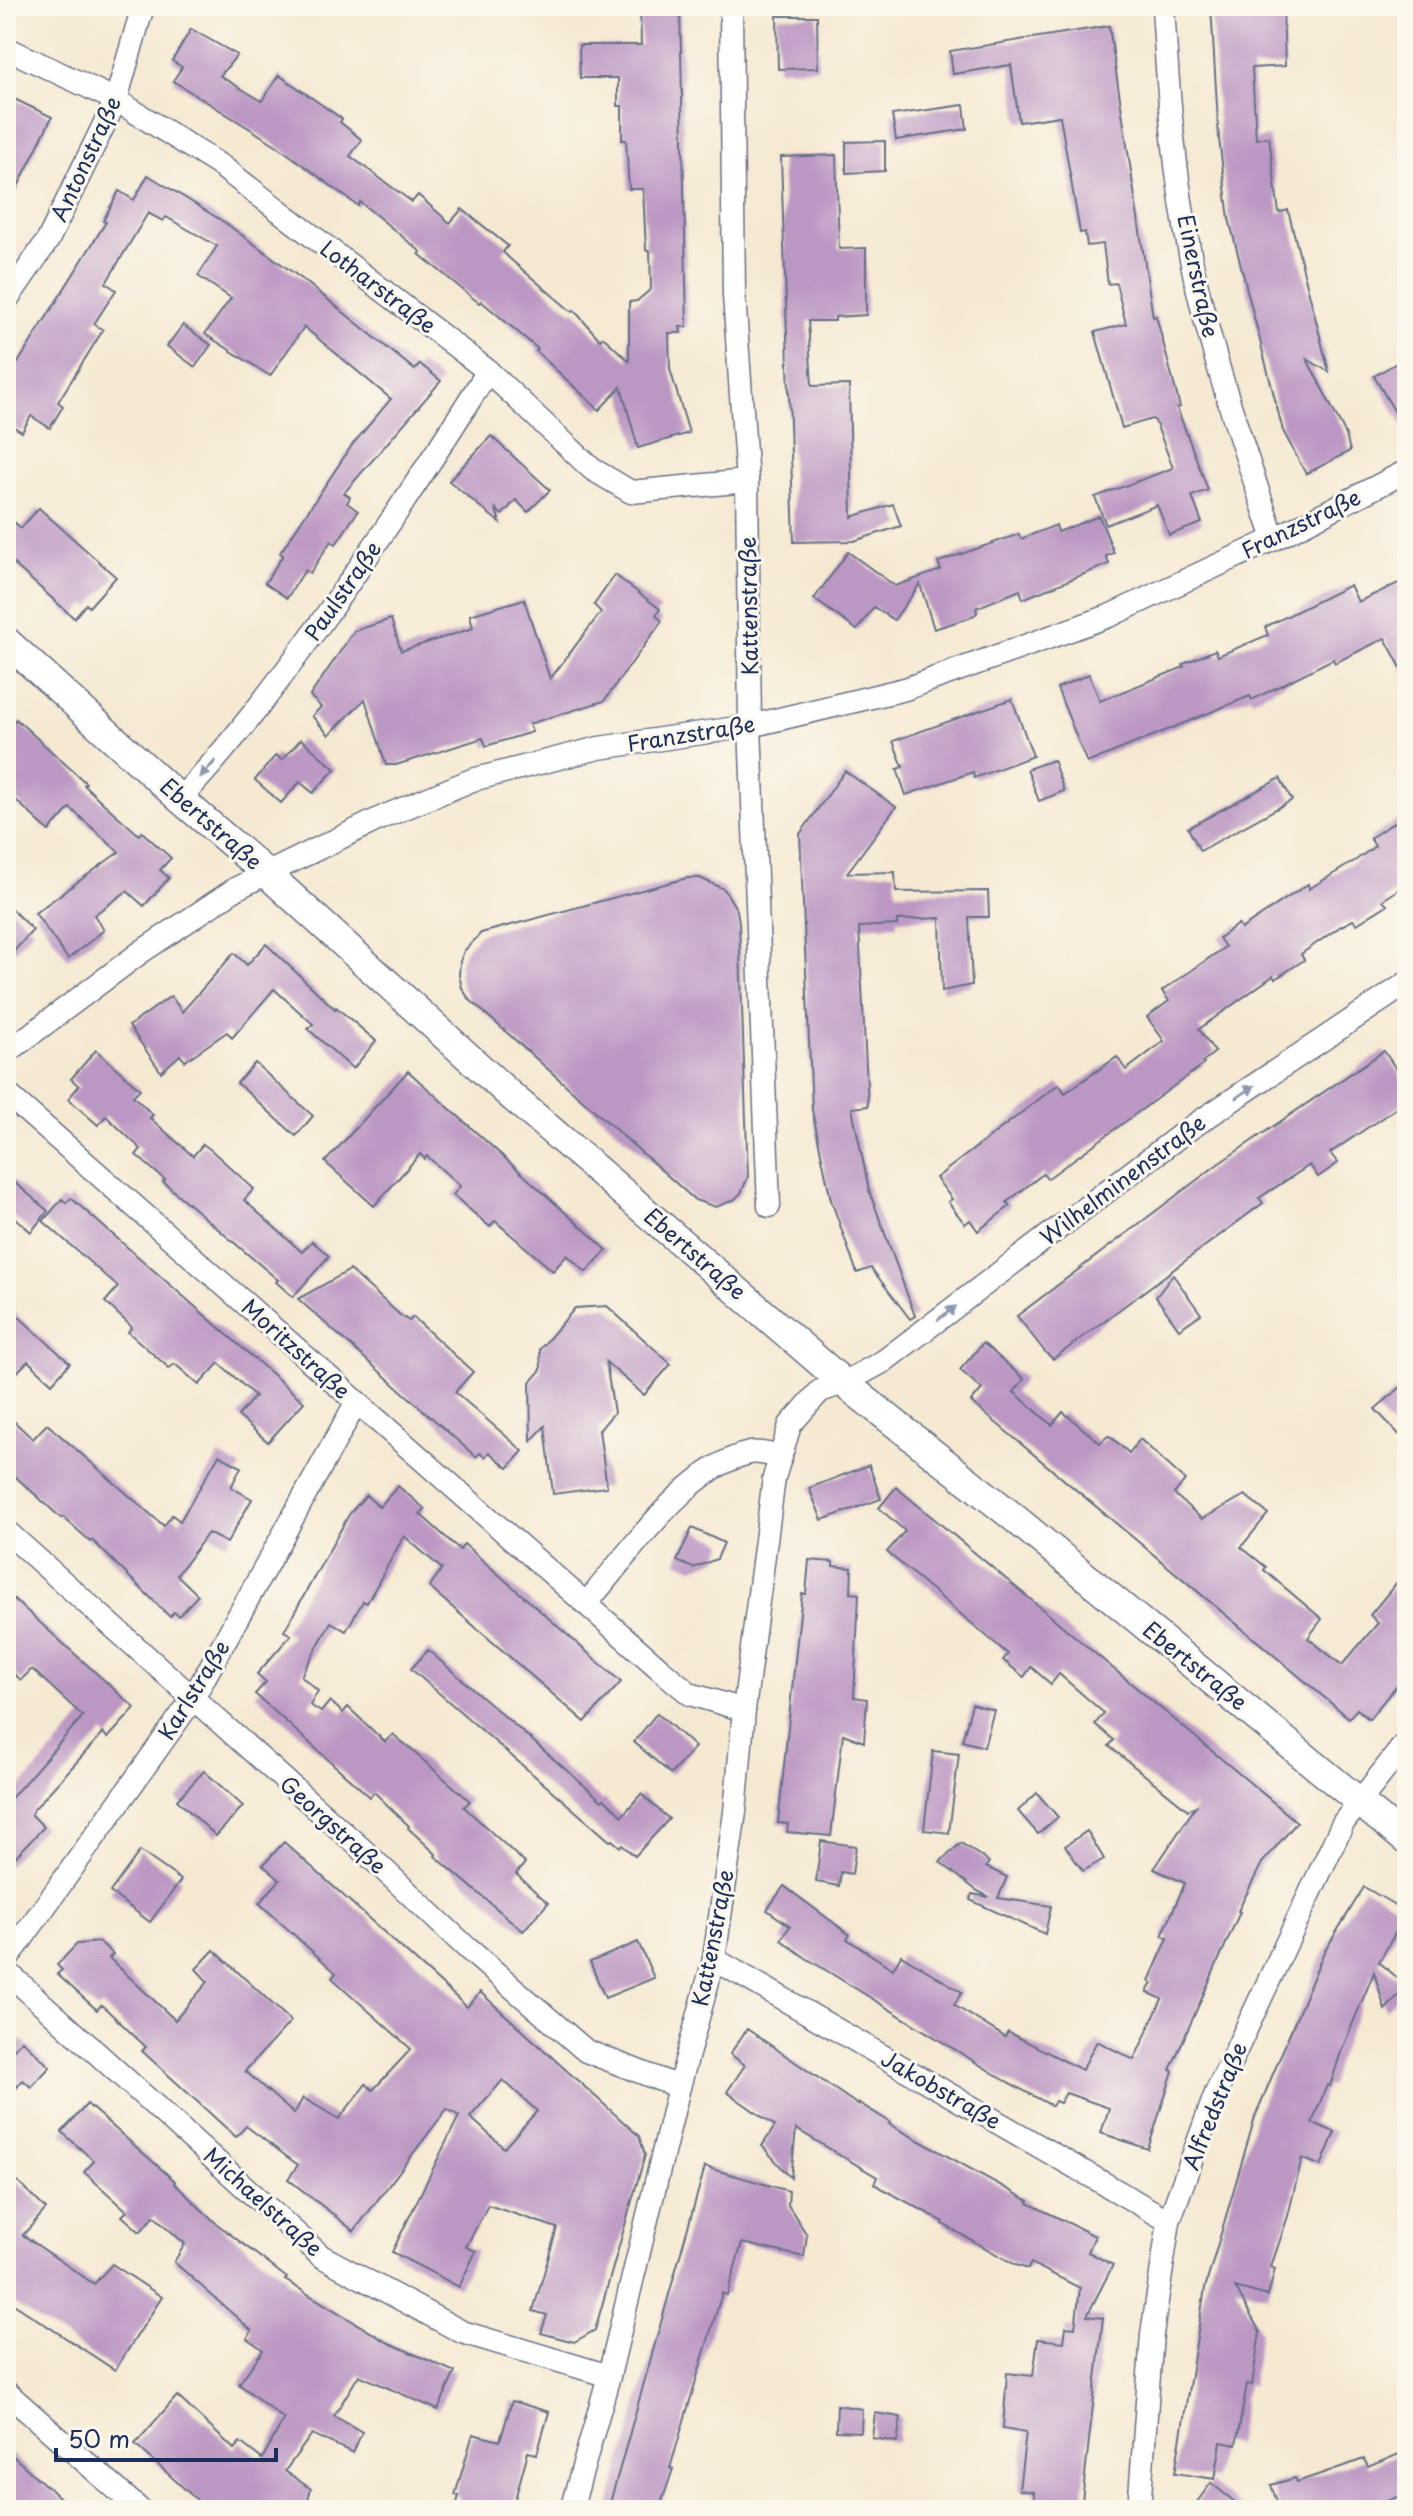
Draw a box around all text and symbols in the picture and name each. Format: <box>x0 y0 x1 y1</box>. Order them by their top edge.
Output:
street label: Antonstraße <box>41 90 128 226</box>
street label: Einerstraße <box>1170 211 1229 340</box>
street label: Lotharstraße <box>314 231 444 340</box>
street label: Franzstraße <box>1235 479 1366 566</box>
street label: Paulstraße <box>295 534 388 647</box>
street label: Kattenstraße <box>730 536 765 676</box>
street label: Franzstraße <box>624 706 757 759</box>
one-way arrow <box>200 760 218 779</box>
street label: Ebertstraße <box>154 769 270 877</box>
one-way arrow <box>1234 1085 1256 1099</box>
street label: Wilhelminenstraße <box>1032 1106 1212 1252</box>
street label: Ebertstraße <box>638 1199 754 1307</box>
street label: Moritzstraße <box>235 1290 359 1406</box>
one-way arrow <box>936 1306 957 1322</box>
street label: Ebertstraße <box>1137 1612 1255 1717</box>
street label: Karlstraße <box>149 1633 237 1746</box>
street label: Georgstraße <box>273 1767 395 1881</box>
street label: Kattenstraße <box>682 1866 741 2009</box>
street label: Alfredstraße <box>1173 2037 1254 2174</box>
street label: Jakobstraße <box>876 2041 1008 2136</box>
street label: Michaelstraße <box>197 2138 331 2263</box>
scale bar <box>56 2412 276 2462</box>
text: 50 m <box>68 2420 130 2456</box>

